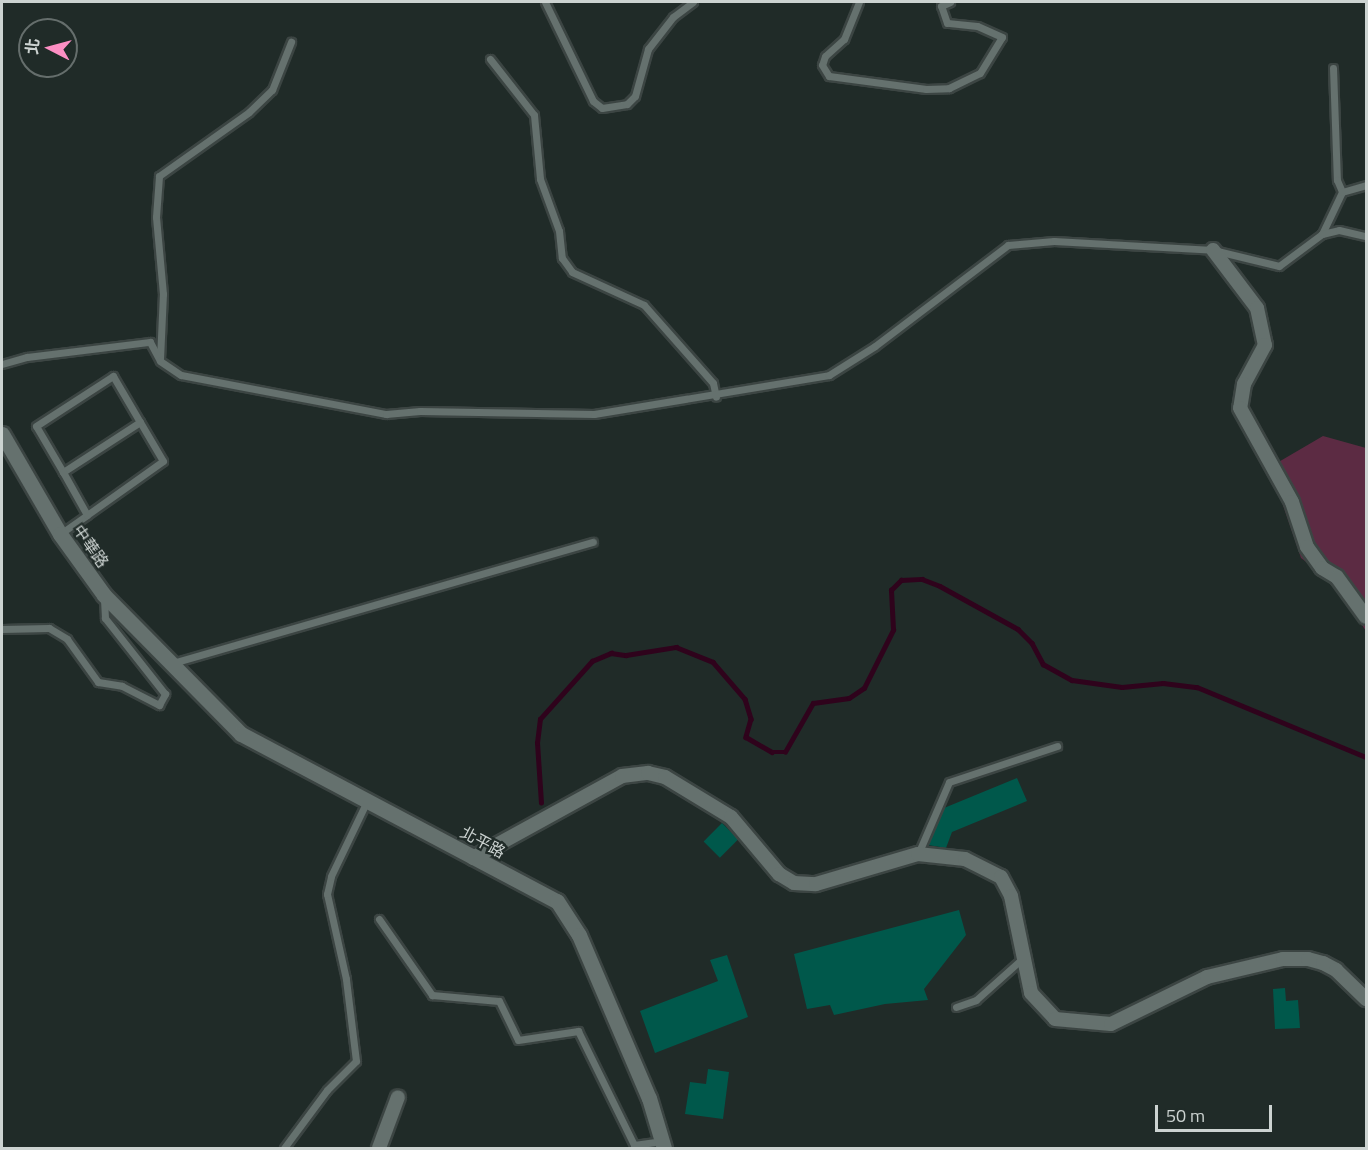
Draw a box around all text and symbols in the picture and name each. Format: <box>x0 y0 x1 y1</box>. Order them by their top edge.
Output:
north arrow <box>18 18 78 78</box>
text: 北 <box>19 37 45 56</box>
street label: 中華路 <box>69 521 113 571</box>
street label: 北平路 <box>457 822 509 862</box>
scale bar <box>1158 1093 1275 1131</box>
text: 50 m <box>1166 1102 1205 1129</box>

